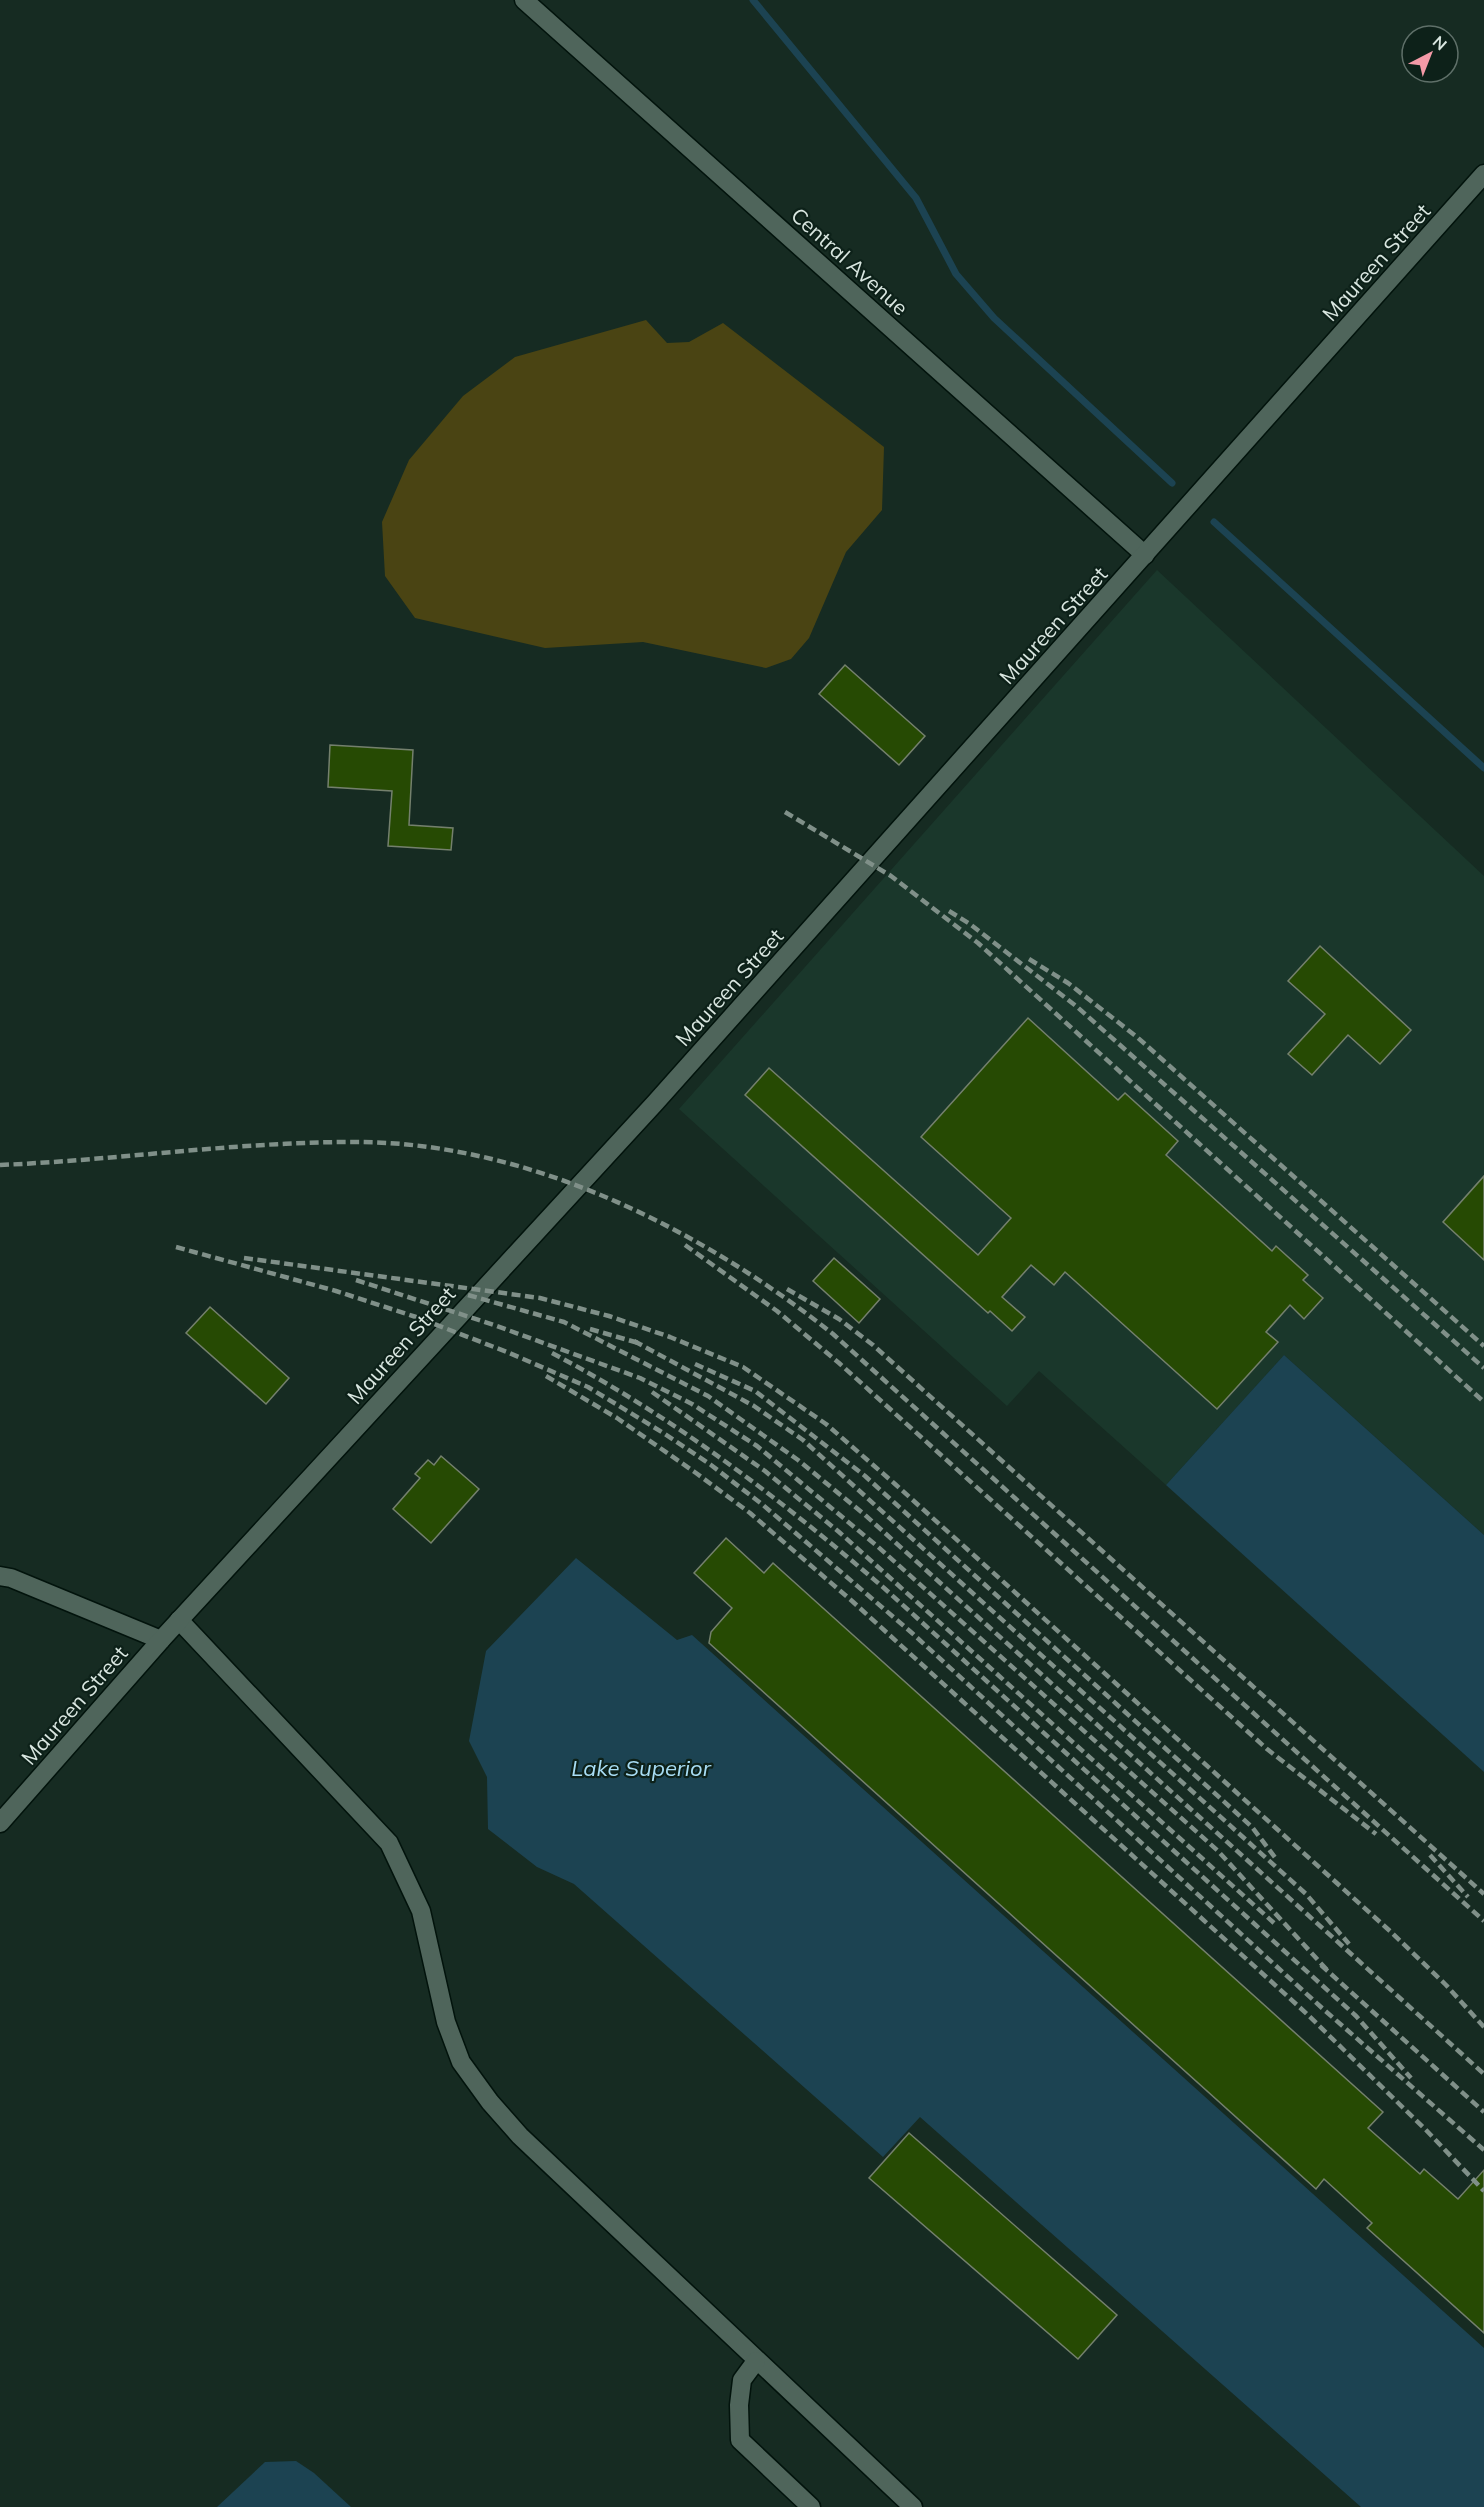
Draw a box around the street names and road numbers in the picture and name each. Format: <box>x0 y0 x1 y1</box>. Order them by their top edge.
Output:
street label: Maureen Street <box>1317 198 1435 326</box>
street label: Central Avenue <box>786 202 914 320</box>
street label: Maureen Street <box>994 561 1112 689</box>
street label: Maureen Street <box>670 923 788 1051</box>
street label: Maureen Street <box>342 1281 460 1409</box>
street label: Maureen Street <box>15 1640 133 1770</box>

